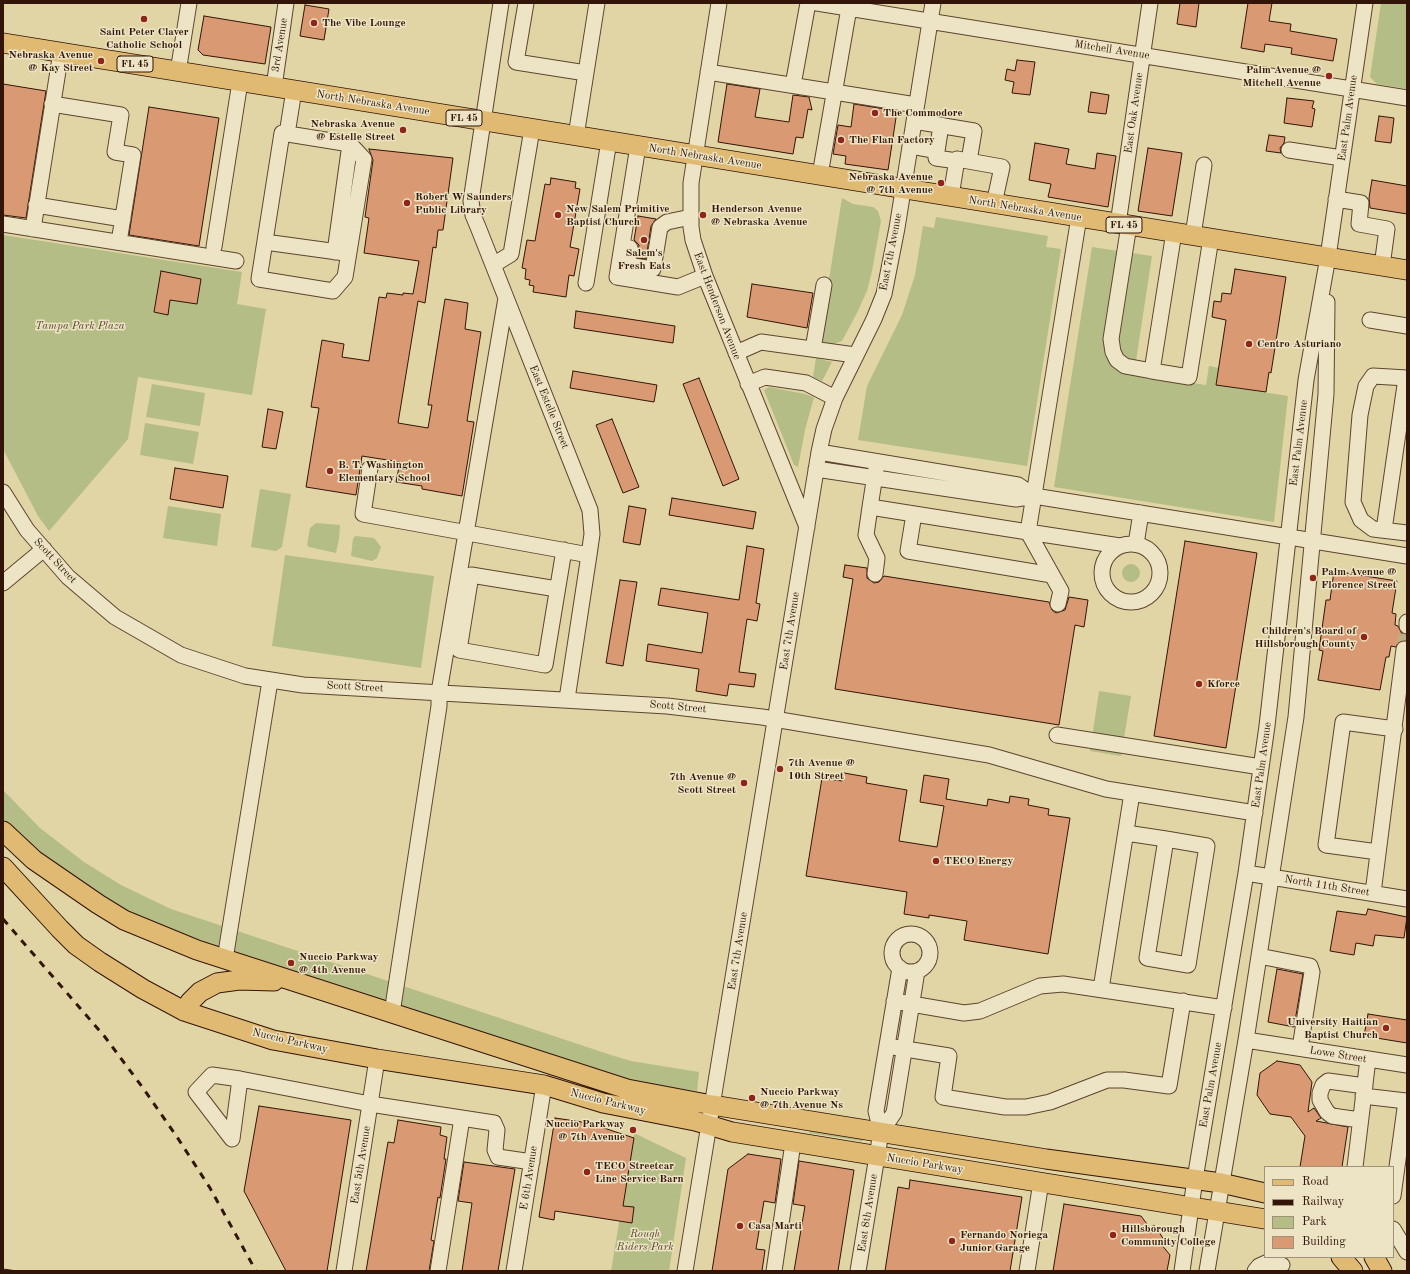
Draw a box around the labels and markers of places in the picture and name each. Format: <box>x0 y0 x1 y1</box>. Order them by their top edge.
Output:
marker: Saint Peter Claver Catholic School <box>139 14 149 24</box>
place label: The Vibe Lounge <box>322 16 406 30</box>
marker: The Vibe Lounge <box>309 18 319 28</box>
place label: Saint Peter Claver Catholic School <box>99 25 189 51</box>
place label: Nebraska Avenue @ Kay Street <box>9 48 93 74</box>
marker: Nebraska Avenue @ Kay Street <box>96 56 106 66</box>
place label: Palm Avenue @ Mitchell Avenue <box>1242 63 1321 89</box>
marker: Palm Avenue @ Mitchell Avenue <box>1324 71 1334 81</box>
place label: The Commodore <box>883 106 963 120</box>
marker: The Commodore <box>870 108 880 118</box>
place label: Nebraska Avenue @ Estelle Street <box>311 117 395 143</box>
marker: Nebraska Avenue @ Estelle Street <box>398 125 408 135</box>
place label: The Flan Factory <box>849 133 935 147</box>
marker: The Flan Factory <box>836 135 846 145</box>
place label: Nebraska Avenue @ 7th Avenue <box>849 170 933 196</box>
marker: Nebraska Avenue @ 7th Avenue <box>936 178 946 188</box>
place label: Robert W Saunders Public Library <box>415 190 512 216</box>
marker: Robert W Saunders Public Library <box>402 198 412 208</box>
place label: New Salem Primitive Baptist Church <box>566 202 670 228</box>
place label: Henderson Avenue @ Nebraska Avenue <box>711 202 808 228</box>
marker: New Salem Primitive Baptist Church <box>553 210 563 220</box>
marker: Henderson Avenue @ Nebraska Avenue <box>698 210 708 220</box>
marker: Salem's Fresh Eats <box>639 235 649 245</box>
place label: Salem's Fresh Eats <box>617 246 671 272</box>
place label: Centro Asturiano <box>1257 337 1341 351</box>
marker: Centro Asturiano <box>1244 339 1254 349</box>
place label: B. T. Washington Elementary School <box>338 458 430 484</box>
marker: B. T. Washington Elementary School <box>325 466 335 476</box>
place label: Palm Avenue @ Florence Street <box>1321 565 1397 591</box>
marker: Palm Avenue @ Florence Street <box>1308 573 1318 583</box>
place label: Children's Board of Hillsborough County <box>1254 624 1356 650</box>
marker: Children's Board of Hillsborough County <box>1359 632 1369 642</box>
place label: Kforce <box>1207 677 1240 691</box>
marker: Kforce <box>1194 679 1204 689</box>
place label: 7th Avenue @ 10th Street <box>788 756 855 782</box>
marker: 7th Avenue @ 10th Street <box>775 764 785 774</box>
place label: 7th Avenue @ Scott Street <box>669 770 736 796</box>
marker: 7th Avenue @ Scott Street <box>739 778 749 788</box>
place label: TECO Energy <box>944 854 1013 868</box>
marker: TECO Energy <box>931 856 941 866</box>
place label: Nuccio Parkway @ 4th Avenue <box>299 950 379 976</box>
marker: Nuccio Parkway @ 4th Avenue <box>286 958 296 968</box>
place label: University Haitian Baptist Church <box>1287 1015 1378 1041</box>
marker: University Haitian Baptist Church <box>1381 1023 1391 1033</box>
place label: Nuccio Parkway @ 7th Avenue Ns <box>760 1085 843 1111</box>
marker: Nuccio Parkway @ 7th Avenue Ns <box>747 1093 757 1103</box>
place label: Nuccio Parkway @ 7th Avenue <box>545 1117 625 1143</box>
marker: Nuccio Parkway @ 7th Avenue <box>628 1125 638 1135</box>
place label: TECO Streetcar Line Service Barn <box>595 1159 684 1185</box>
marker: TECO Streetcar Line Service Barn <box>582 1167 592 1177</box>
place label: Casa Marti <box>748 1219 802 1233</box>
marker: Casa Marti <box>735 1221 745 1231</box>
place label: Hillsborough Community College <box>1121 1222 1216 1248</box>
place label: Fernando Noriega Junior Garage <box>960 1228 1048 1254</box>
marker: Hillsborough Community College <box>1108 1230 1118 1240</box>
marker: Fernando Noriega Junior Garage <box>947 1236 957 1246</box>

